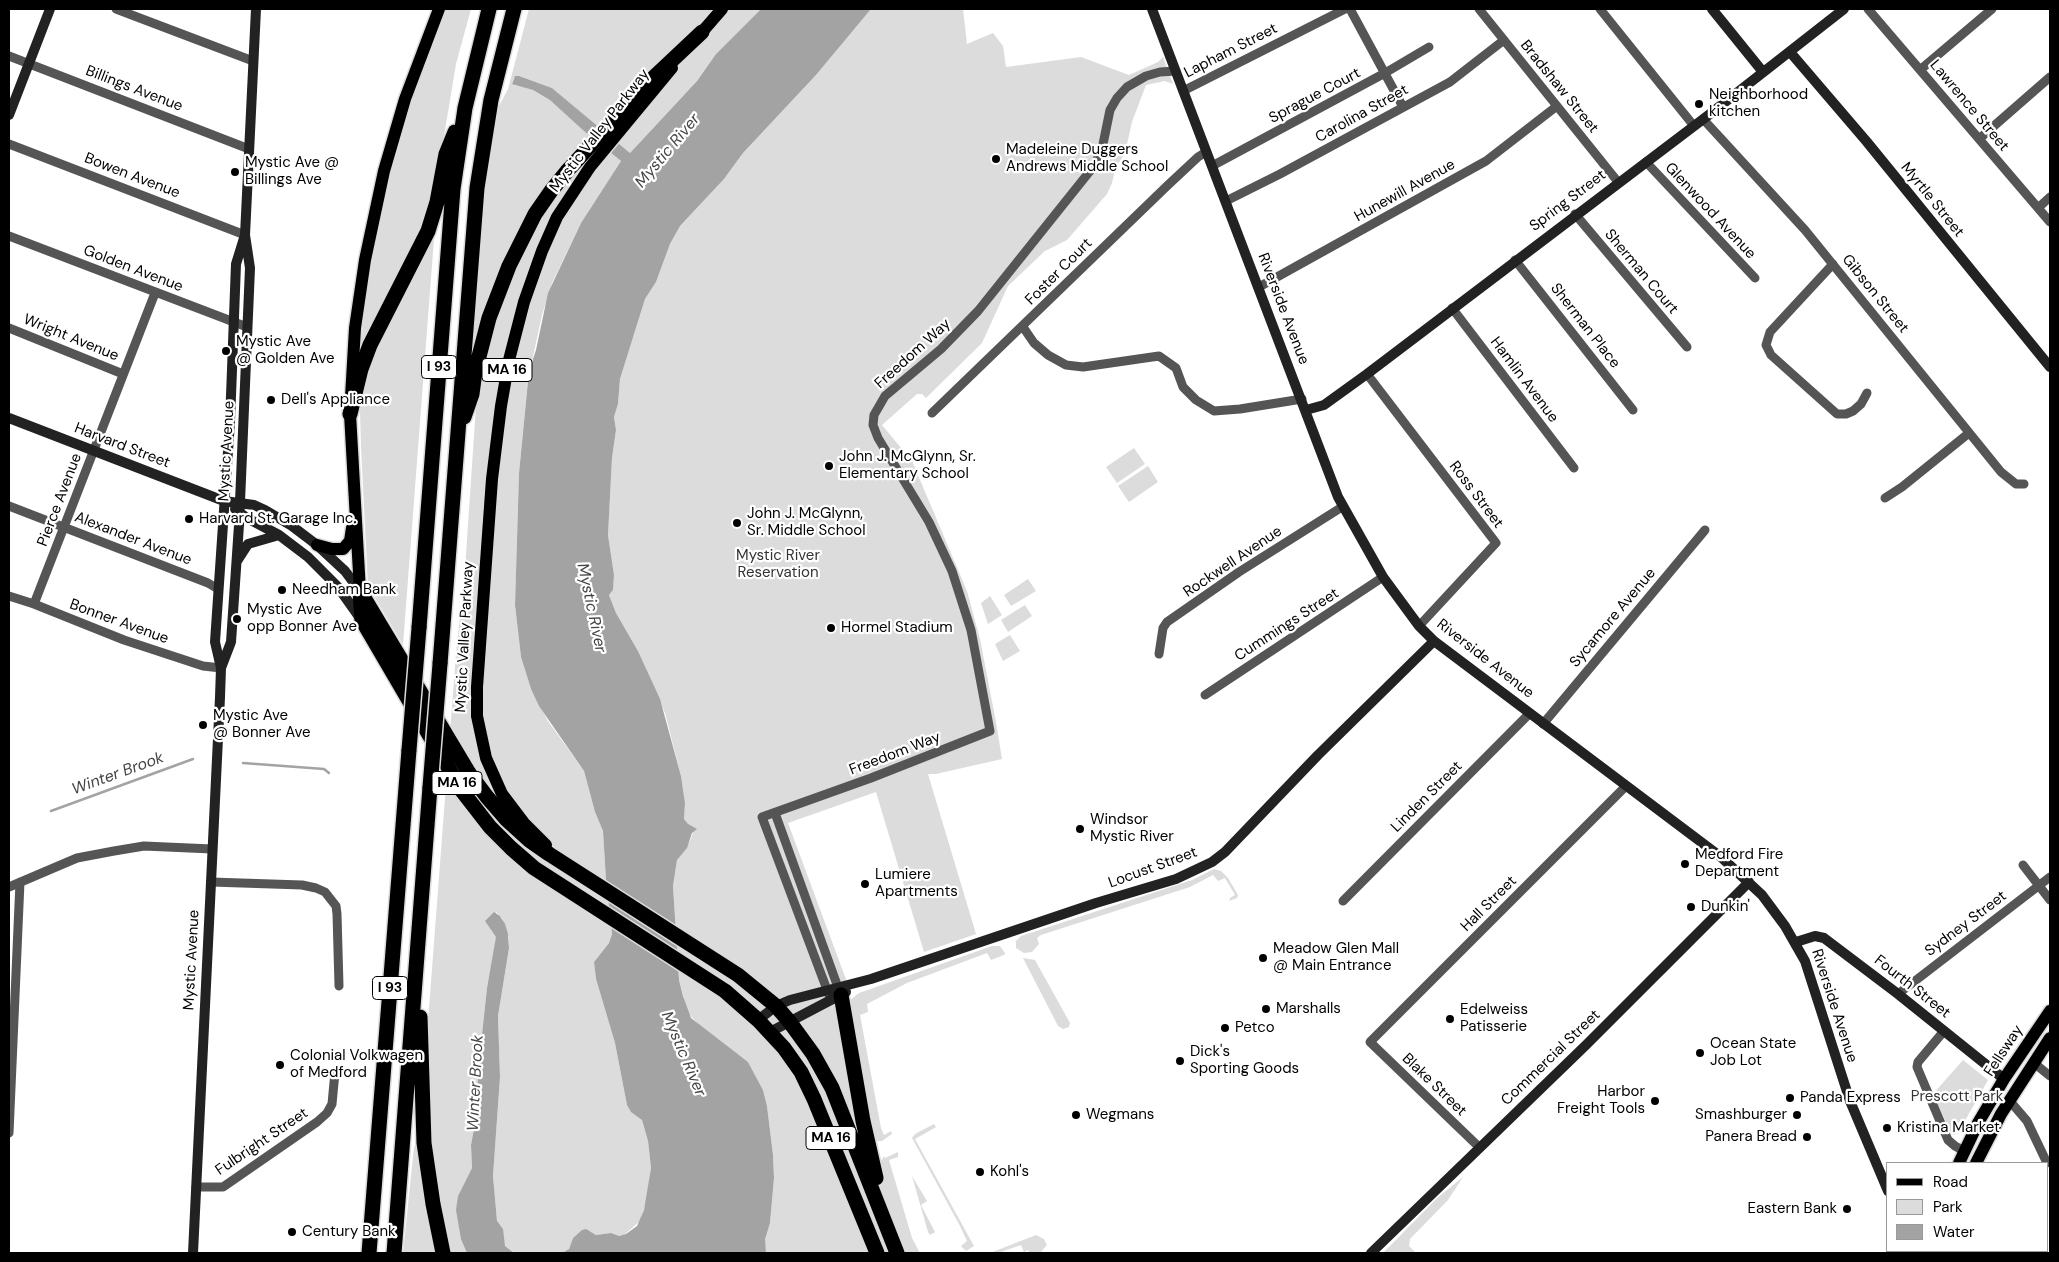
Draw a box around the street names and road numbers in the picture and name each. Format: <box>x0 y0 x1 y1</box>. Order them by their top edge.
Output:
street label: Lapham Street <box>1181 20 1281 82</box>
street label: Bradshaw Street <box>1516 37 1602 137</box>
street label: Lawrence Street <box>1926 57 2012 155</box>
street label: Billings Avenue <box>83 62 185 116</box>
street label: Sprague Court <box>1266 64 1364 128</box>
street label: Mystic Valley Parkway <box>546 66 654 196</box>
street label: Carolina Street <box>1312 81 1412 147</box>
street label: Bowen Avenue <box>82 150 182 202</box>
street label: Hunewill Avenue <box>1352 156 1458 226</box>
street label: Glenwood Avenue <box>1661 159 1759 263</box>
street label: Myrtle Street <box>1896 159 1968 241</box>
street label: Spring Street <box>1526 167 1610 235</box>
street label: Sherman Court <box>1600 226 1682 318</box>
street label: Foster Court <box>1022 235 1096 309</box>
street label: Golden Avenue <box>81 242 185 296</box>
street label: Riverside Avenue <box>1253 251 1313 367</box>
street label: Gibson Street <box>1838 251 1912 337</box>
street label: Sherman Place <box>1546 280 1624 372</box>
street label: Wright Avenue <box>21 311 121 365</box>
street label: Freedom Way <box>871 315 955 393</box>
street label: Hamlin Avenue <box>1486 334 1562 426</box>
road number: I 93 <box>422 356 456 378</box>
road number: MA 16 <box>482 358 532 382</box>
street label: Mystic Avenue <box>215 400 239 502</box>
street label: Harvard Street <box>72 420 172 472</box>
street label: Pierce Avenue <box>34 451 86 549</box>
street label: Ross Street <box>1445 458 1507 532</box>
street label: Alexander Avenue <box>72 508 194 570</box>
street label: Rockwell Avenue <box>1180 522 1286 602</box>
street label: Mystic Valley Parkway <box>452 561 478 713</box>
street label: Sycamore Avenue <box>1566 565 1660 671</box>
street label: Cummings Street <box>1231 585 1343 665</box>
street label: Bonner Avenue <box>67 596 171 648</box>
street label: Riverside Avenue <box>1433 616 1537 702</box>
street label: Freedom Way <box>847 728 943 780</box>
street label: Linden Street <box>1388 758 1466 836</box>
road number: MA 16 <box>432 771 482 794</box>
street label: Locust Street <box>1106 844 1200 892</box>
street label: Hall Street <box>1457 872 1521 936</box>
street label: Sydney Street <box>1922 888 2010 960</box>
street label: Mystic Avenue <box>180 909 204 1011</box>
street label: Riverside Avenue <box>1807 947 1861 1065</box>
street label: Fourth Street <box>1870 952 1954 1022</box>
road number: I 93 <box>372 976 408 1000</box>
street label: Commercial Street <box>1498 1006 1604 1110</box>
street label: Fellsway <box>1981 1022 2027 1080</box>
street label: Blake Street <box>1398 1050 1470 1120</box>
street label: Fulbright Street <box>212 1104 312 1180</box>
road number: MA 16 <box>806 1126 856 1150</box>

